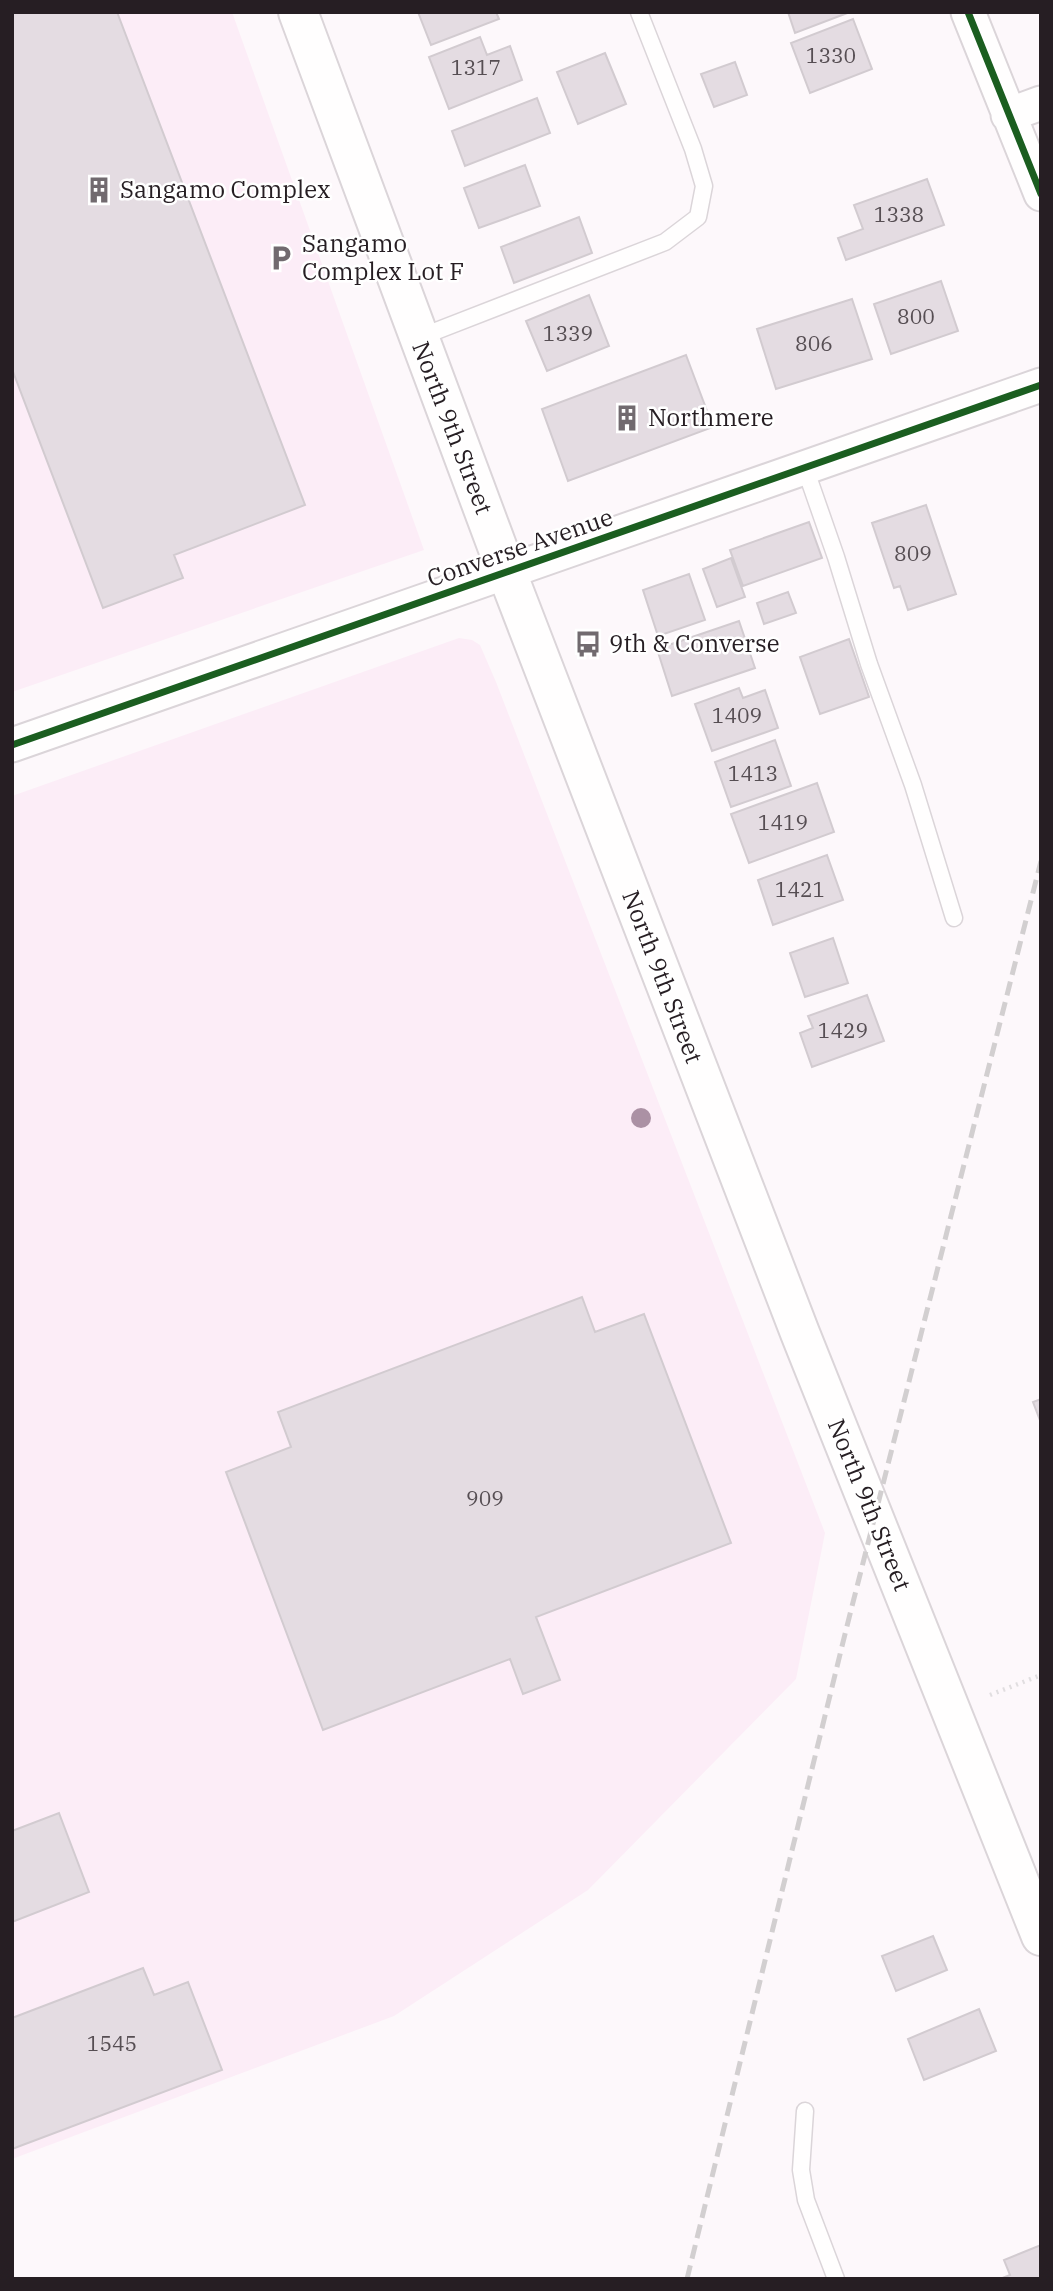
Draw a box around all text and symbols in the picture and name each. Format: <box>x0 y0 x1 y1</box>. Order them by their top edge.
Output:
house number: 1330 <box>806 41 856 69</box>
house number: 1317 <box>451 53 501 81</box>
place label: Sangamo Complex <box>120 173 330 205</box>
building icon: Sangamo Complex <box>84 175 114 205</box>
house number: 1338 <box>874 200 924 228</box>
place label: Sangamo Complex Lot F <box>302 227 464 287</box>
parking icon: Sangamo Complex Lot F <box>266 243 296 273</box>
house number: 800 <box>897 302 935 330</box>
house number: 1339 <box>543 319 593 347</box>
house number: 806 <box>795 329 833 357</box>
street label: North 9th Street <box>405 337 501 519</box>
place label: Northmere <box>648 401 774 433</box>
building icon: Northmere <box>612 403 642 433</box>
street label: Converse Avenue <box>423 500 617 594</box>
house number: 809 <box>894 539 932 567</box>
place label: 9th & Converse <box>609 627 780 659</box>
bus stop icon: 9th & Converse <box>573 629 603 659</box>
house number: 1409 <box>712 701 762 729</box>
house number: 1413 <box>728 759 778 787</box>
house number: 1419 <box>758 808 808 836</box>
house number: 1421 <box>775 875 825 903</box>
street label: North 9th Street <box>615 886 711 1068</box>
house number: 1429 <box>818 1016 868 1044</box>
street label: North 9th Street <box>821 1414 919 1595</box>
house number: 909 <box>466 1484 504 1512</box>
house number: 1545 <box>87 2029 137 2057</box>

